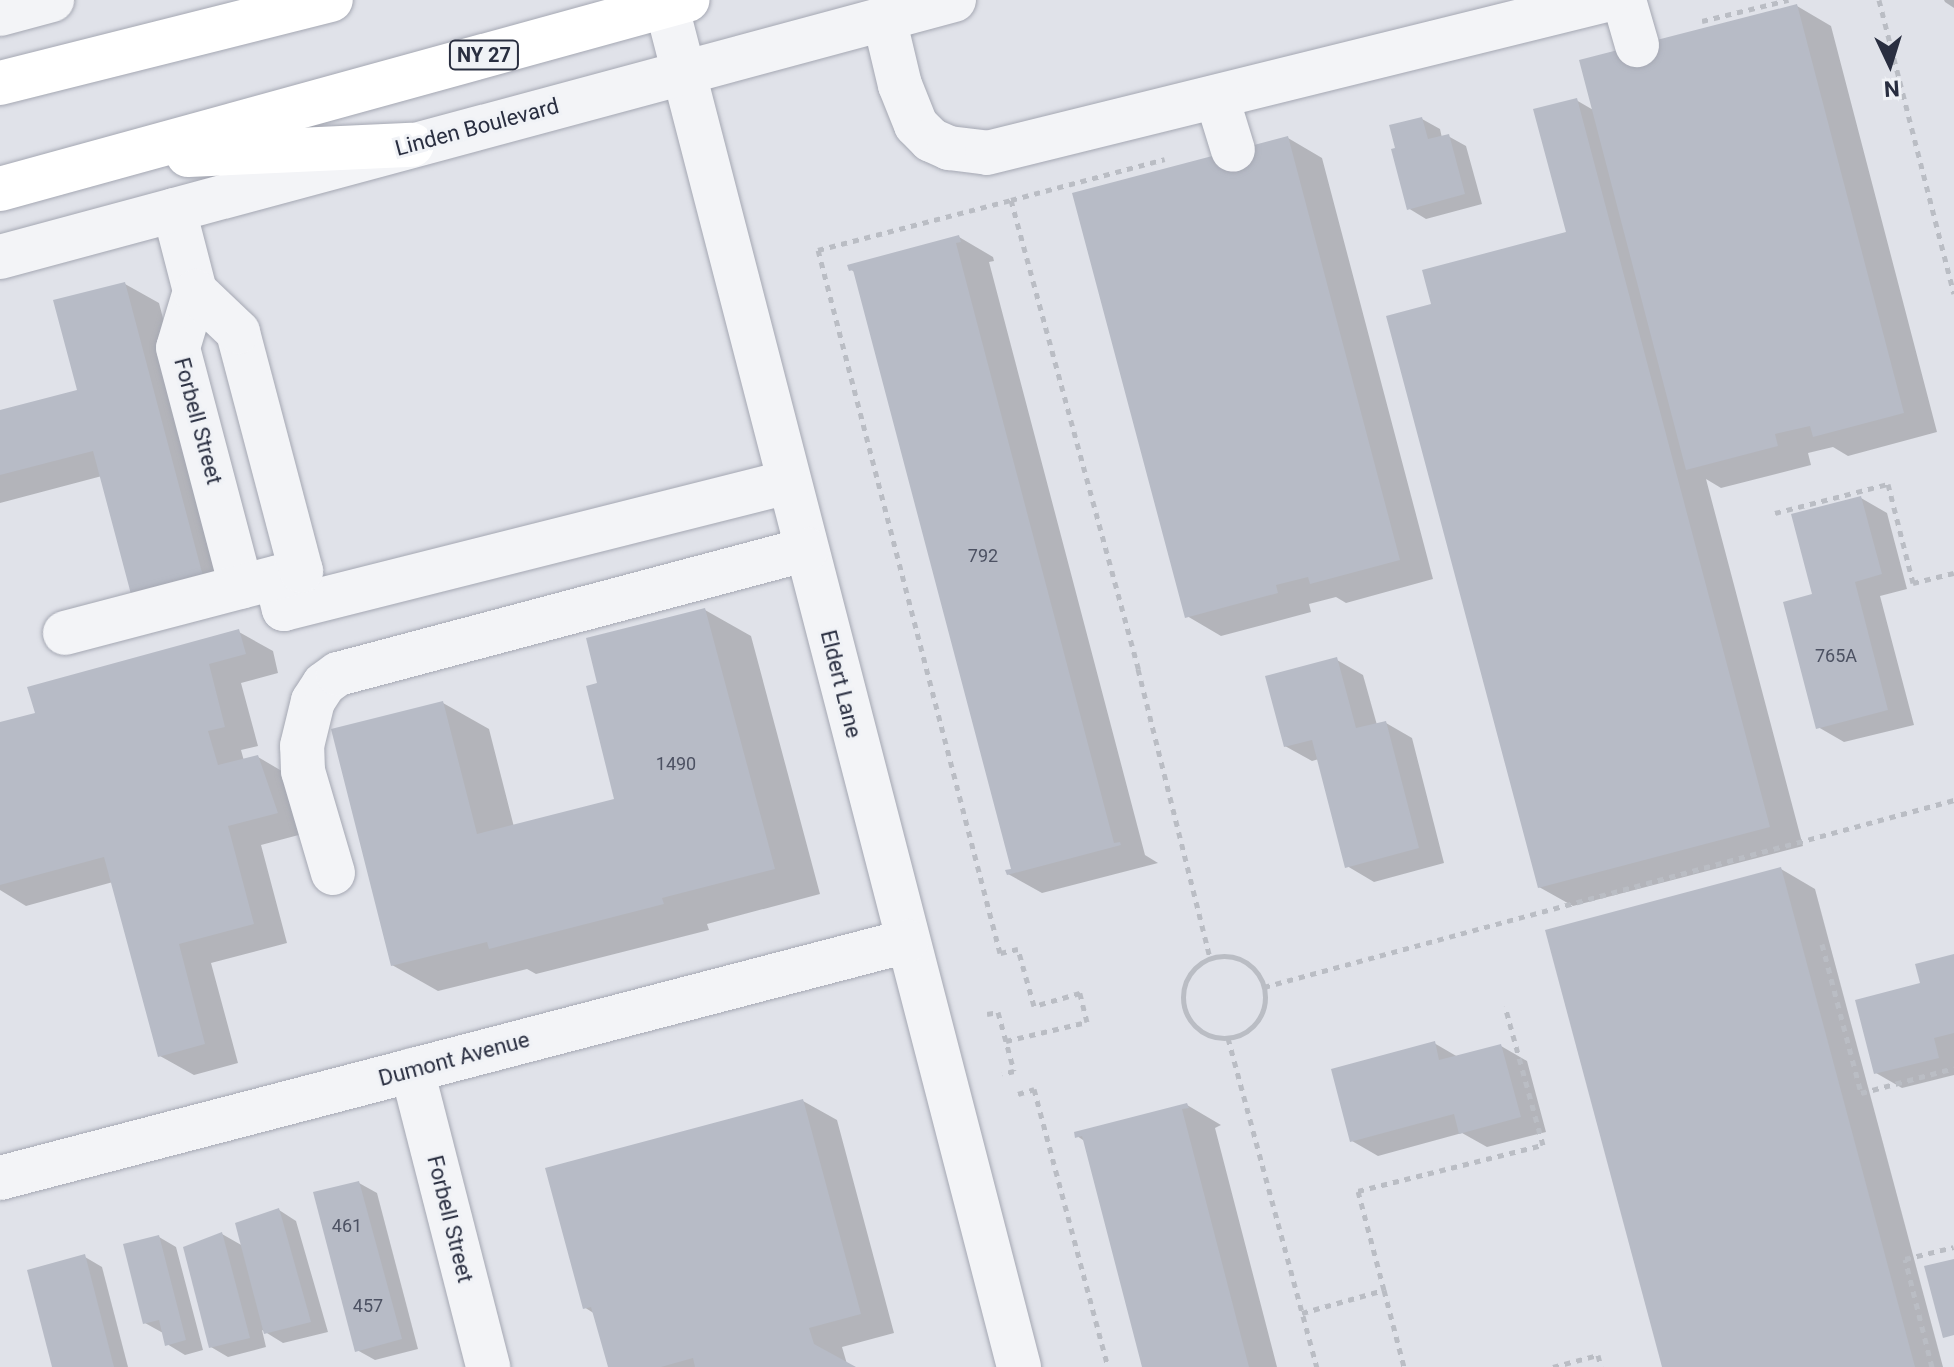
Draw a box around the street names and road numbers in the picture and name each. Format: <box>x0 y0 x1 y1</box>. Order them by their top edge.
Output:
road number: NY 27 <box>448 39 520 71</box>
street label: Linden Boulevard <box>392 92 562 162</box>
street label: Forbell Street <box>168 355 228 487</box>
street label: Eldert Lane <box>815 627 867 741</box>
street label: Dumont Avenue <box>376 1026 532 1092</box>
street label: Forbell Street <box>421 1153 479 1285</box>

